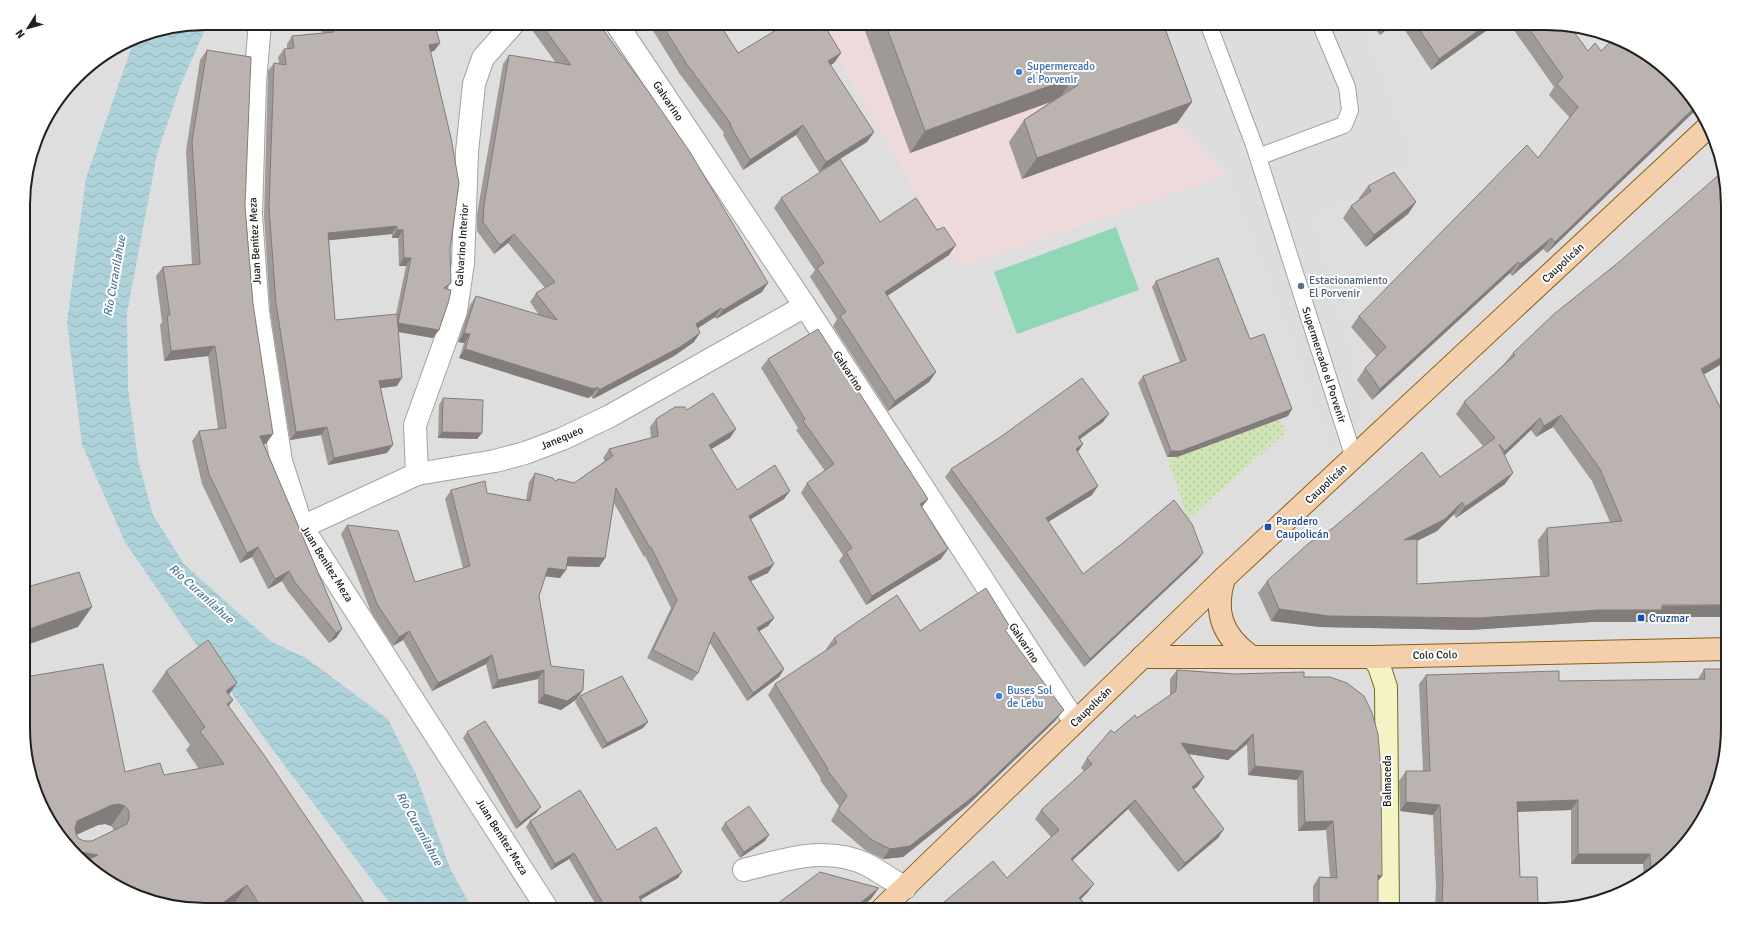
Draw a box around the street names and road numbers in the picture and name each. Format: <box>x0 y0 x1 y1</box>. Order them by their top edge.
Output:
street label: Galvarino <box>650 79 686 124</box>
street label: Juan Benítez Meza <box>246 197 264 285</box>
street label: Galvarino Interior <box>453 203 471 287</box>
street label: Caupolicán <box>1539 240 1587 286</box>
street label: Supermercado el Porvenir <box>1299 306 1349 424</box>
street label: Galvarino <box>830 348 866 394</box>
street label: Janequeo <box>539 423 585 453</box>
street label: Caupolicán <box>1302 461 1350 507</box>
street label: Juan Benítez Meza <box>298 523 356 605</box>
street label: Galvarino <box>1006 620 1042 666</box>
street label: Colo Colo <box>1413 648 1458 662</box>
street label: Caupolicán <box>1068 684 1114 730</box>
street label: Balmaceda <box>1381 755 1394 807</box>
street label: Juan Benítez Meza <box>473 796 531 878</box>

